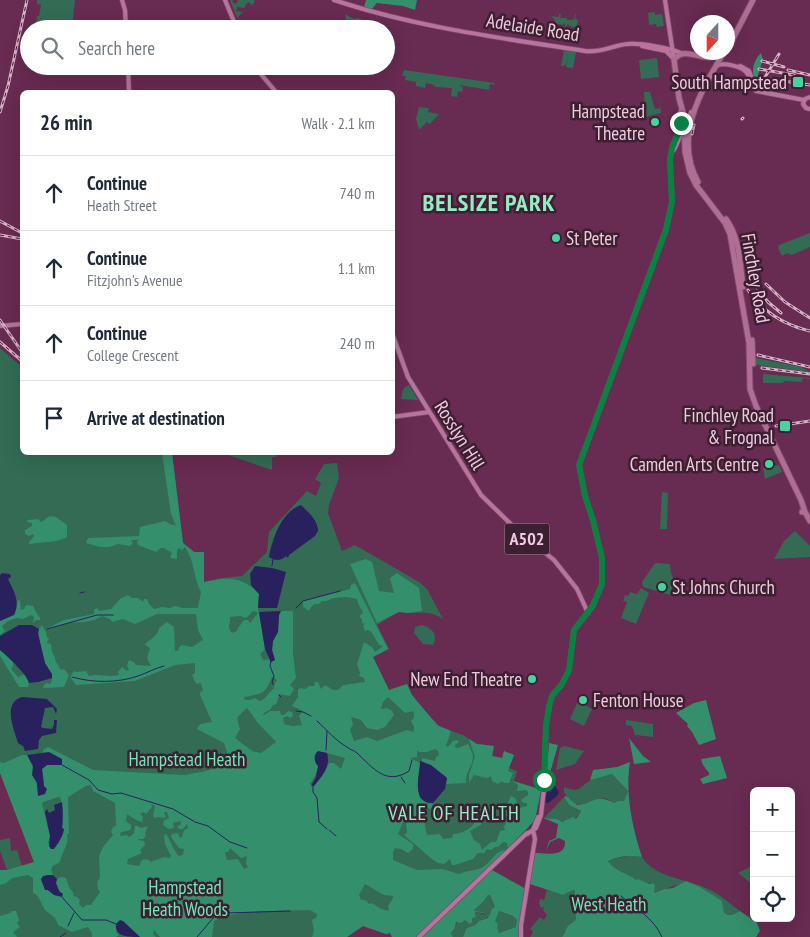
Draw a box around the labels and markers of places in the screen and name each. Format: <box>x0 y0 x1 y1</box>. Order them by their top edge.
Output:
place label: South Hampstead <box>671 70 787 94</box>
marker: South Hampstead <box>791 75 805 89</box>
place label: Hampstead Theatre <box>571 99 645 145</box>
marker: Hampstead Theatre <box>649 116 661 128</box>
place label: St Peter <box>566 226 618 250</box>
marker: St Peter <box>550 232 562 244</box>
place label: Finchley Road & Frognal <box>684 403 775 449</box>
marker: Finchley Road & Frognal <box>778 419 792 433</box>
place label: Camden Arts Centre <box>630 452 759 476</box>
marker: Camden Arts Centre <box>763 458 775 470</box>
place label: St Johns Church <box>672 575 775 599</box>
marker: St Johns Church <box>656 581 668 593</box>
place label: New End Theatre <box>410 667 522 691</box>
marker: New End Theatre <box>526 673 538 685</box>
place label: Fenton House <box>593 688 684 712</box>
marker: Fenton House <box>577 694 589 706</box>

